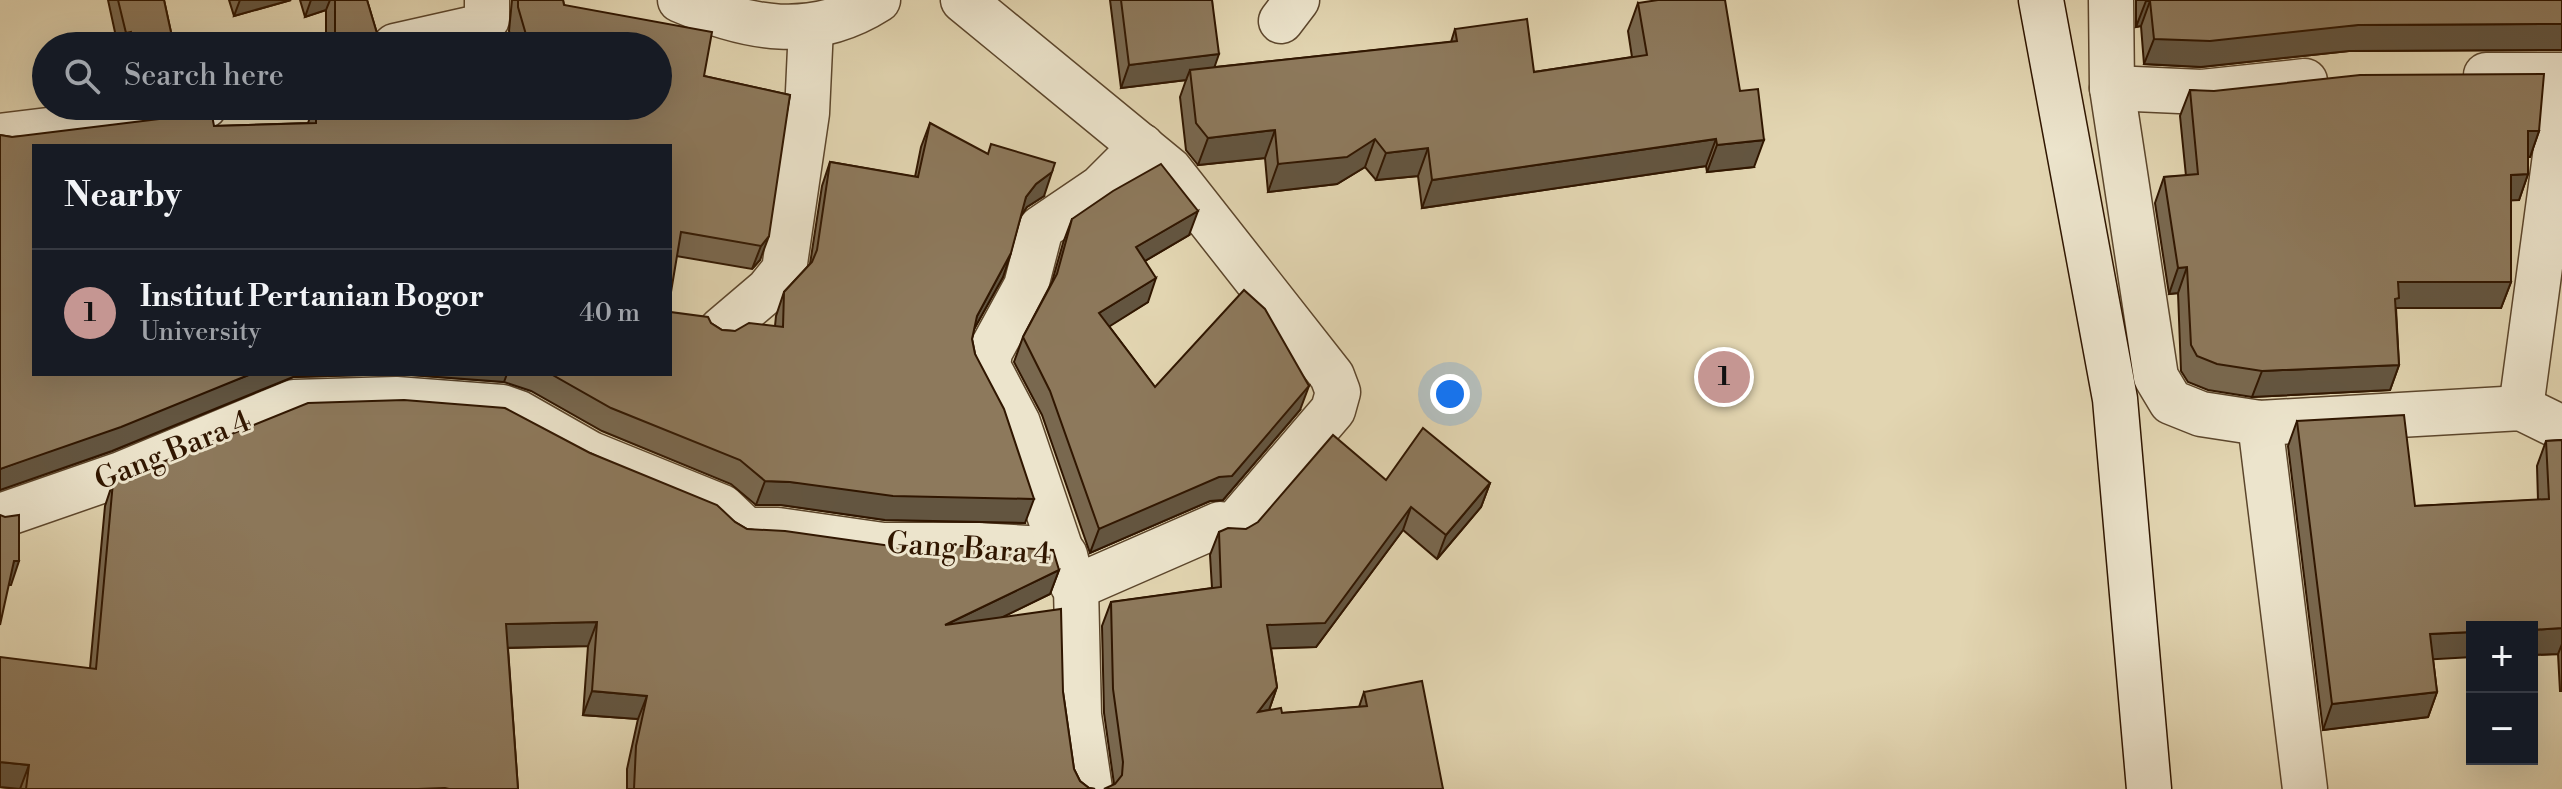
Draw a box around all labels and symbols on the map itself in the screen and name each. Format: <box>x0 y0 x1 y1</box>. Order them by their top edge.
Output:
pin: 1 <box>1698 347 1750 407</box>
your location <box>1430 374 1470 414</box>
street label: Gang Bara 4 <box>89 402 257 500</box>
street label: Gang Bara 4 <box>885 524 1053 574</box>

